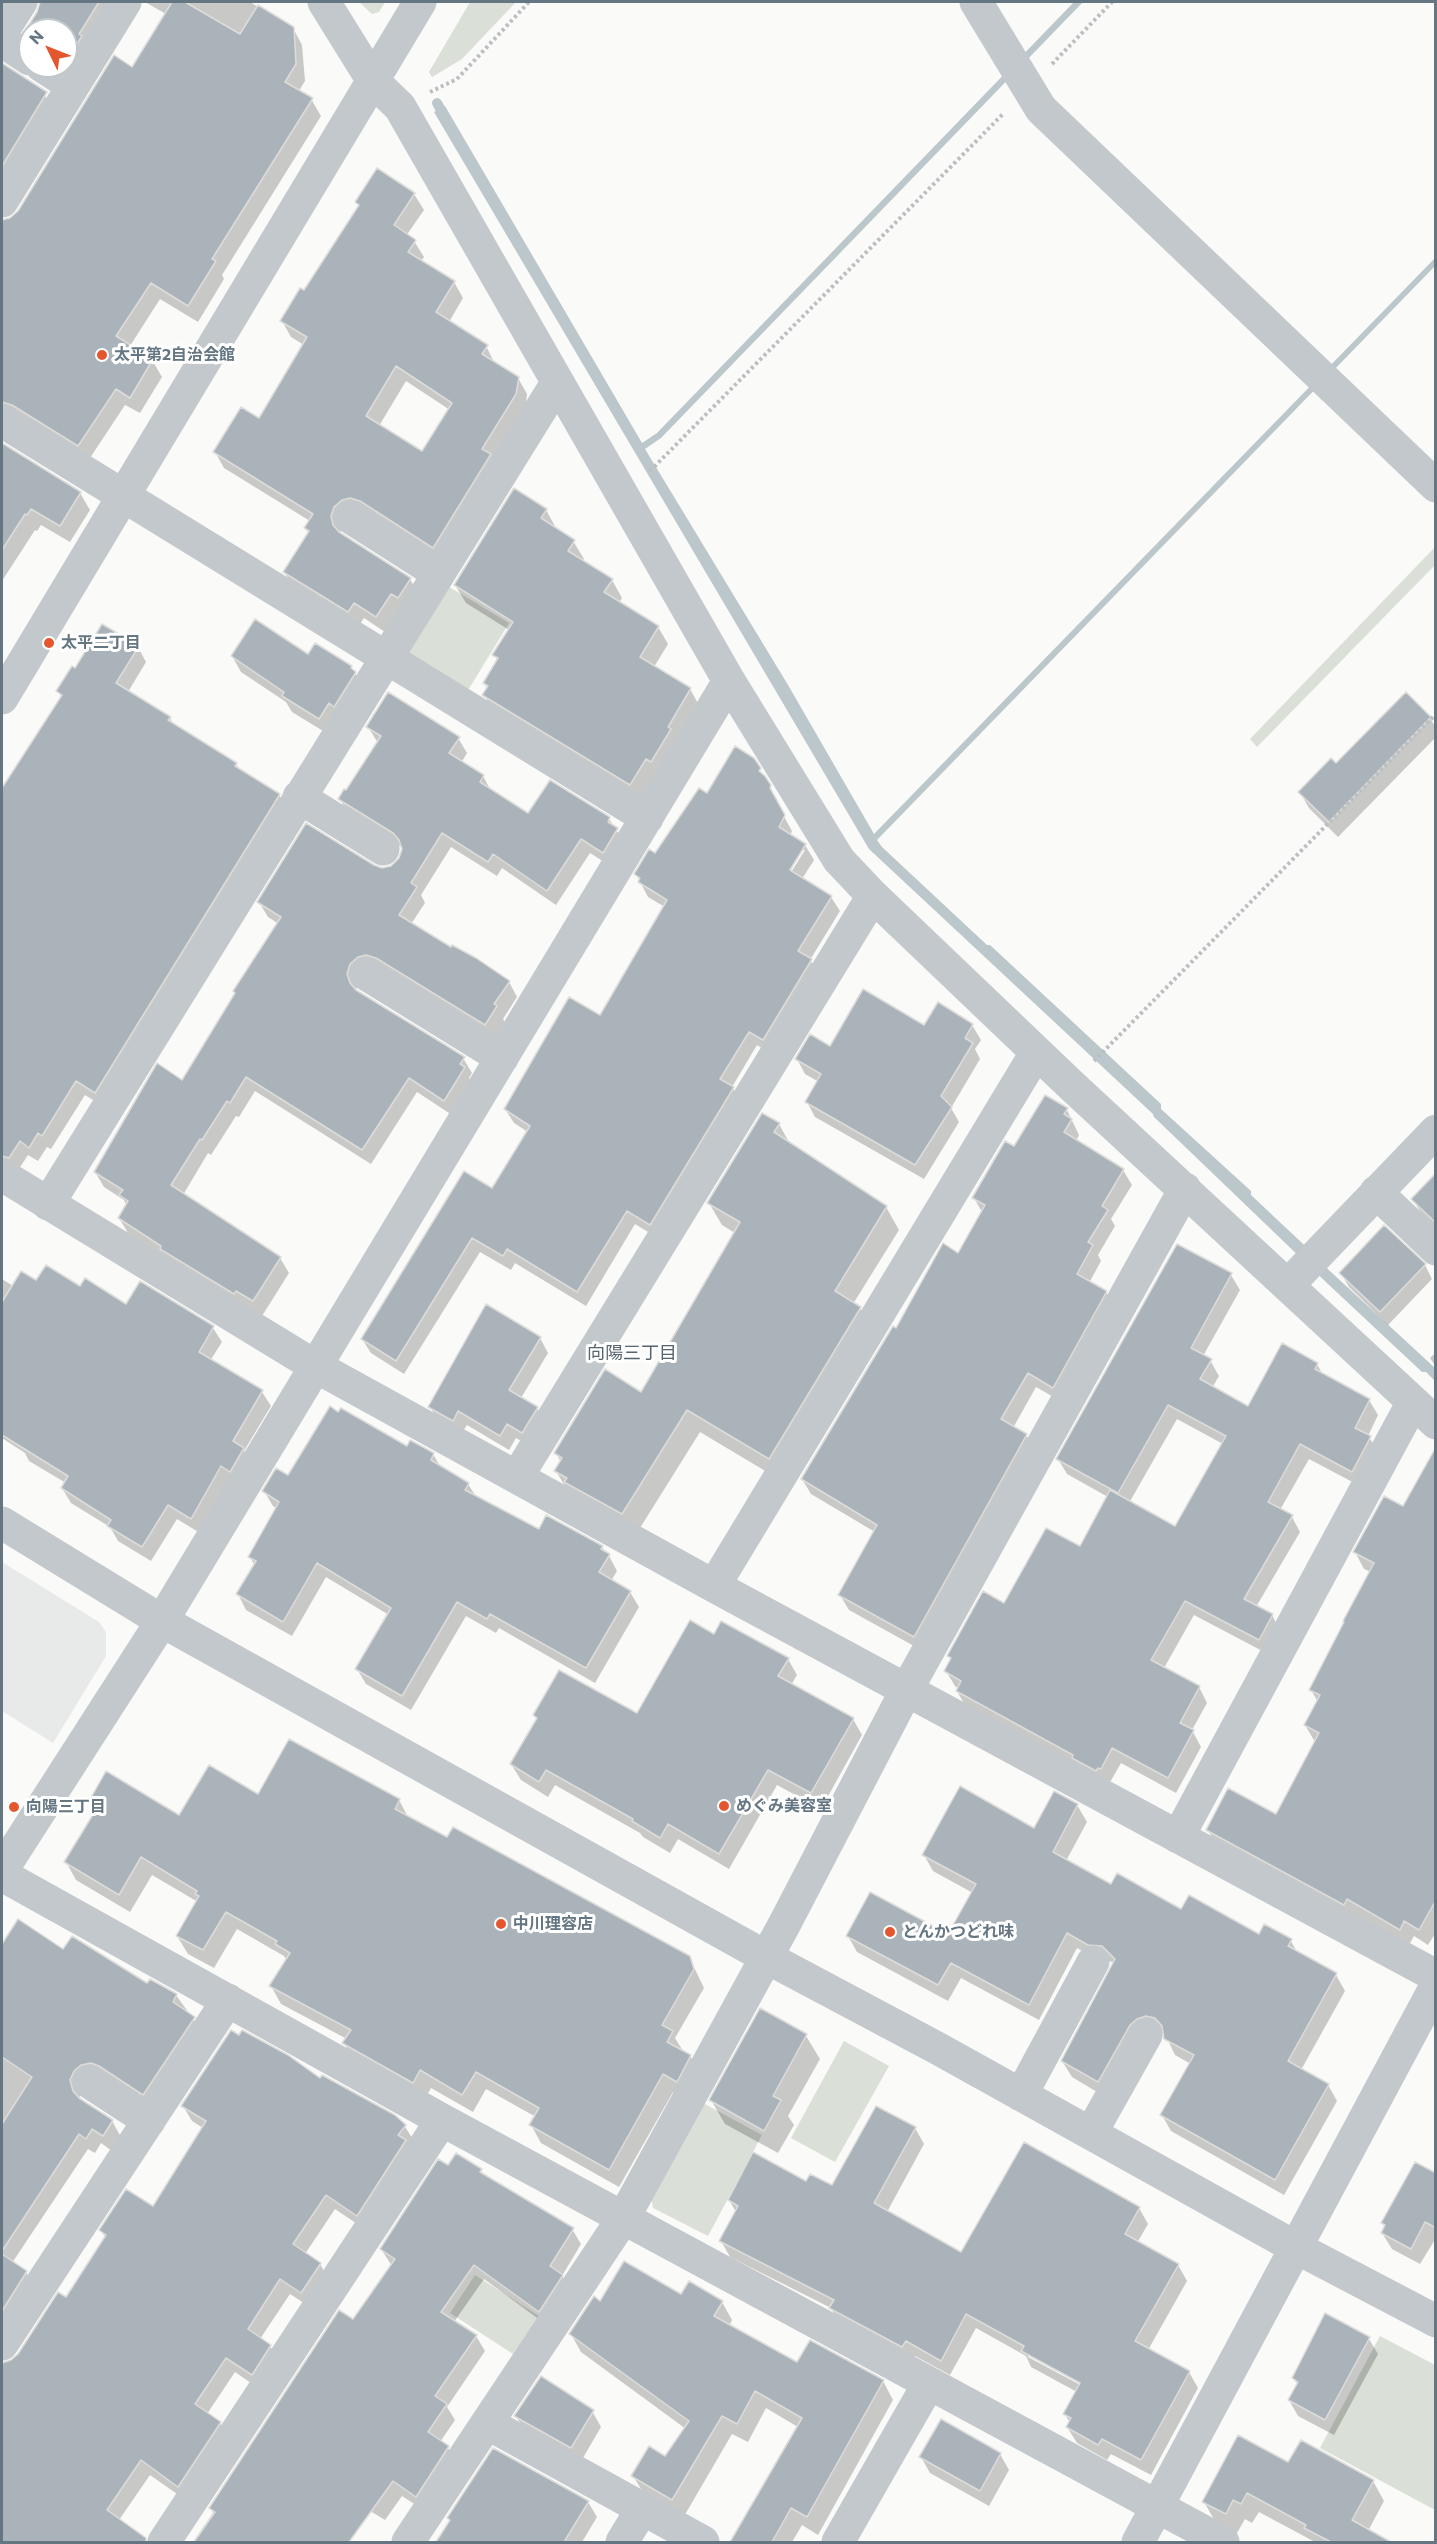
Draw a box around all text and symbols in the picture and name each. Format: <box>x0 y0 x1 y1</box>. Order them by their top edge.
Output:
north arrow <box>18 18 78 78</box>
text: N <box>25 26 47 48</box>
place label: 太平第2自治会館 <box>114 345 235 365</box>
marker: 太平第2自治会館 <box>95 348 109 362</box>
place label: 太平二丁目 <box>61 633 141 653</box>
marker: 太平二丁目 <box>42 636 56 650</box>
district label: 向陽三丁目 <box>587 1342 677 1364</box>
place label: めぐみ美容室 <box>736 1796 832 1816</box>
place label: 向陽三丁目 <box>26 1797 106 1817</box>
marker: めぐみ美容室 <box>717 1799 731 1813</box>
marker: 向陽三丁目 <box>7 1800 21 1814</box>
place label: 中川理容店 <box>513 1914 593 1934</box>
marker: 中川理容店 <box>494 1917 508 1931</box>
place label: とんかつどれ味 <box>902 1922 1014 1942</box>
marker: とんかつどれ味 <box>883 1925 897 1939</box>

